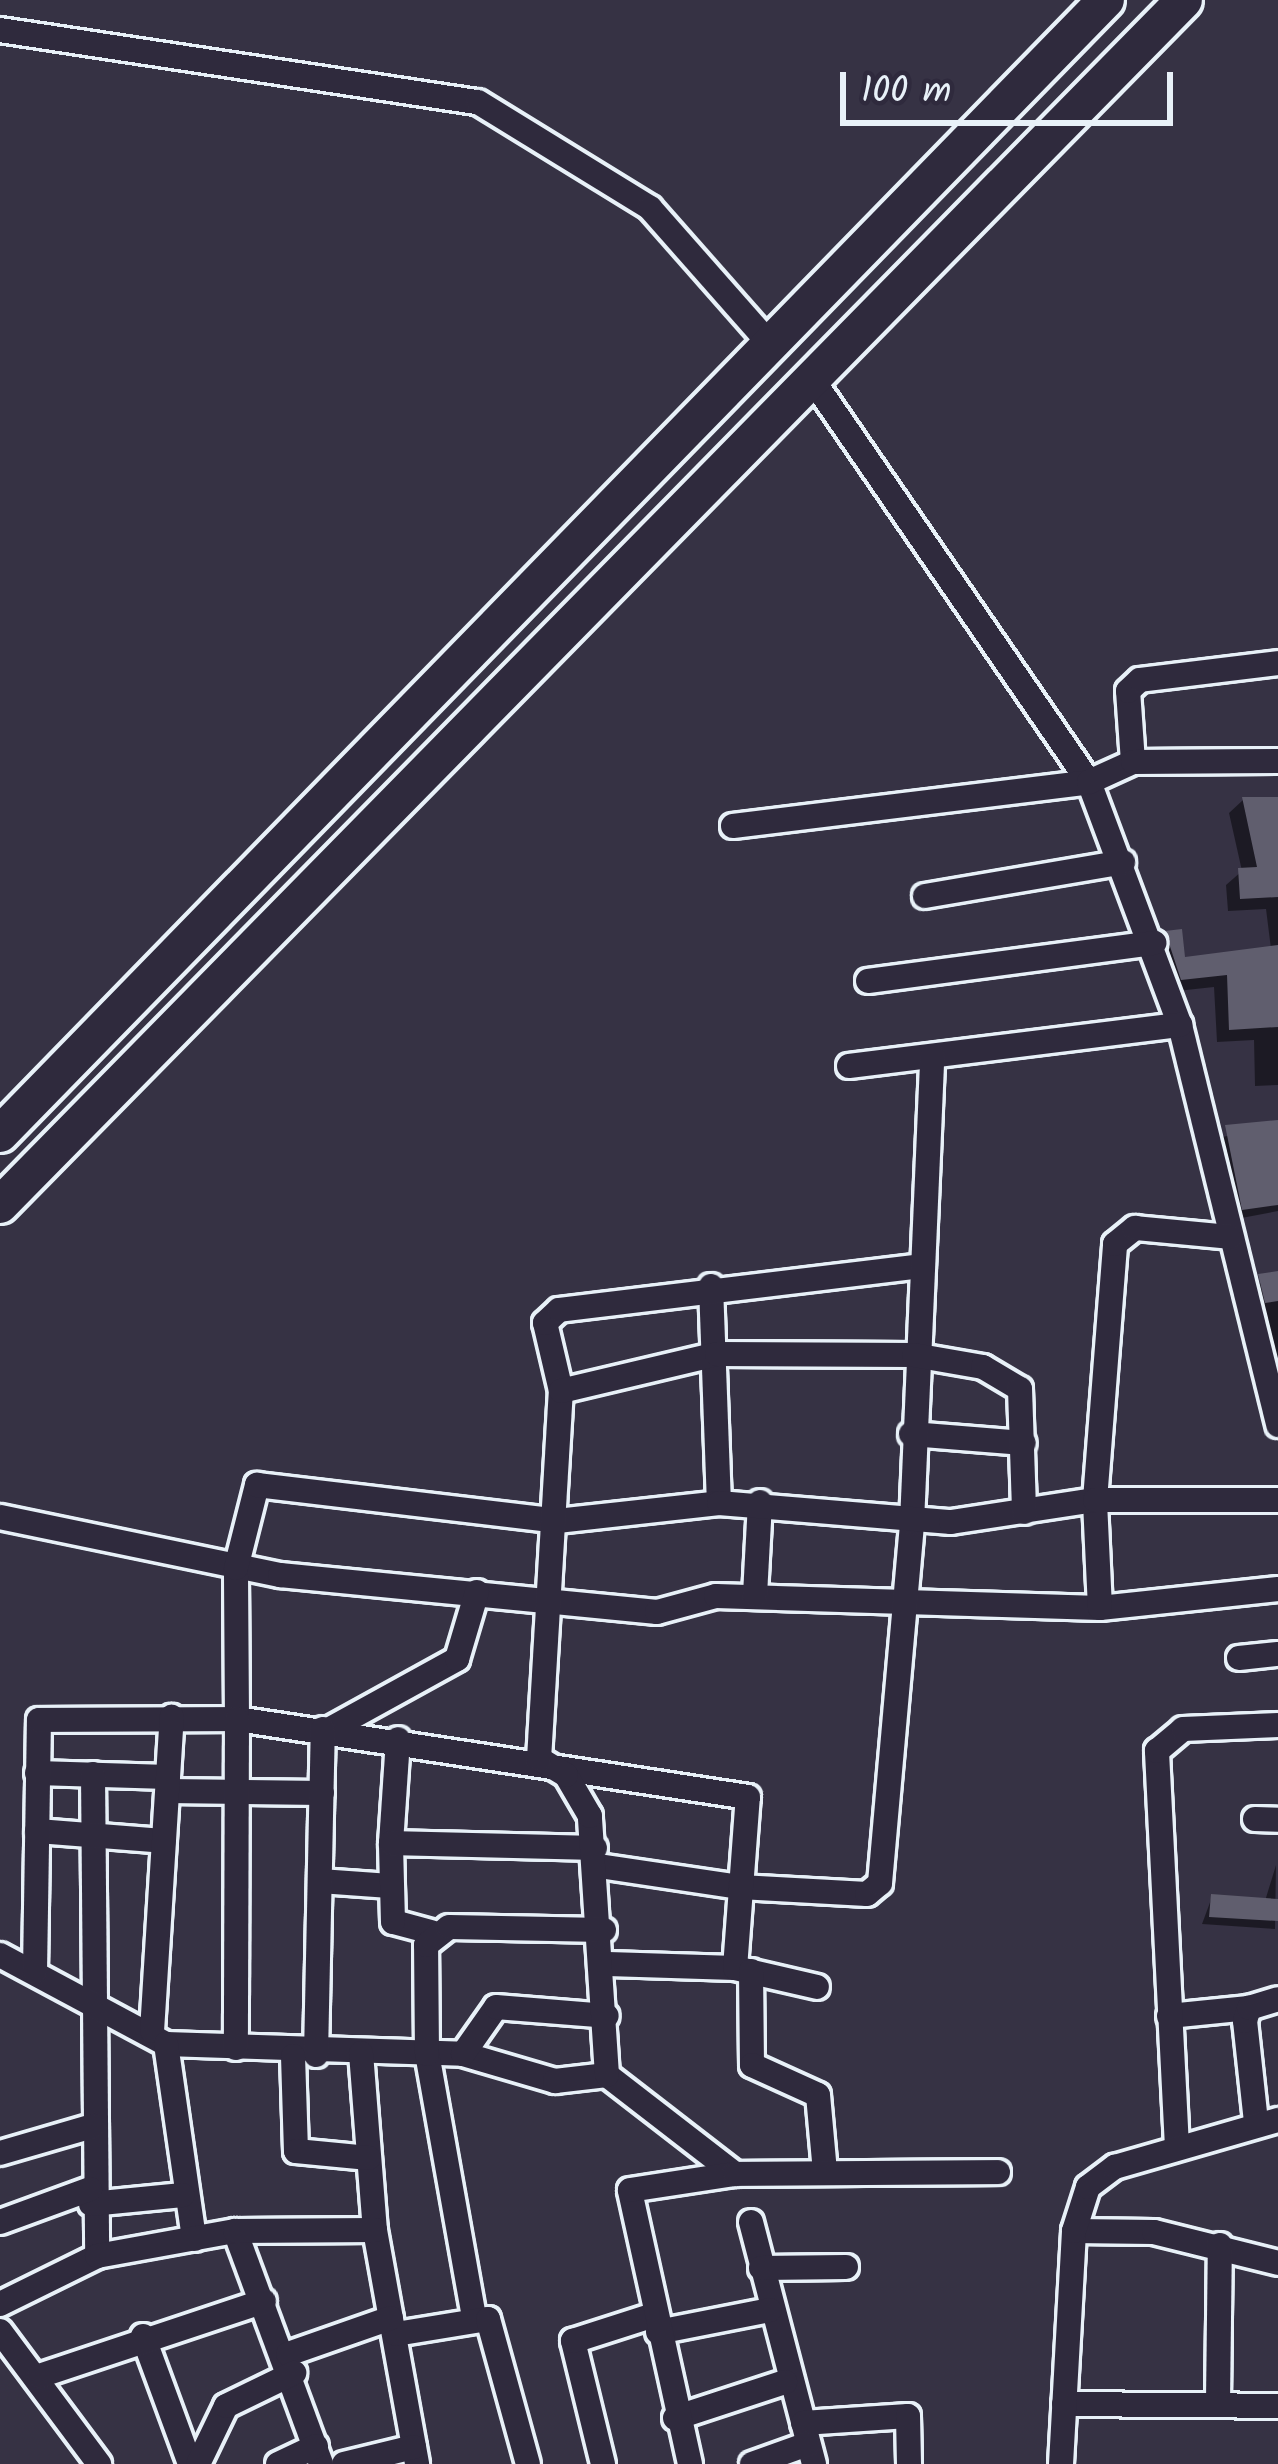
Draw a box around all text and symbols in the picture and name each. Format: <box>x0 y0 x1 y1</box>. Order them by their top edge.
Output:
scale bar <box>846 48 1179 122</box>
text: 100 m <box>861 64 951 121</box>

